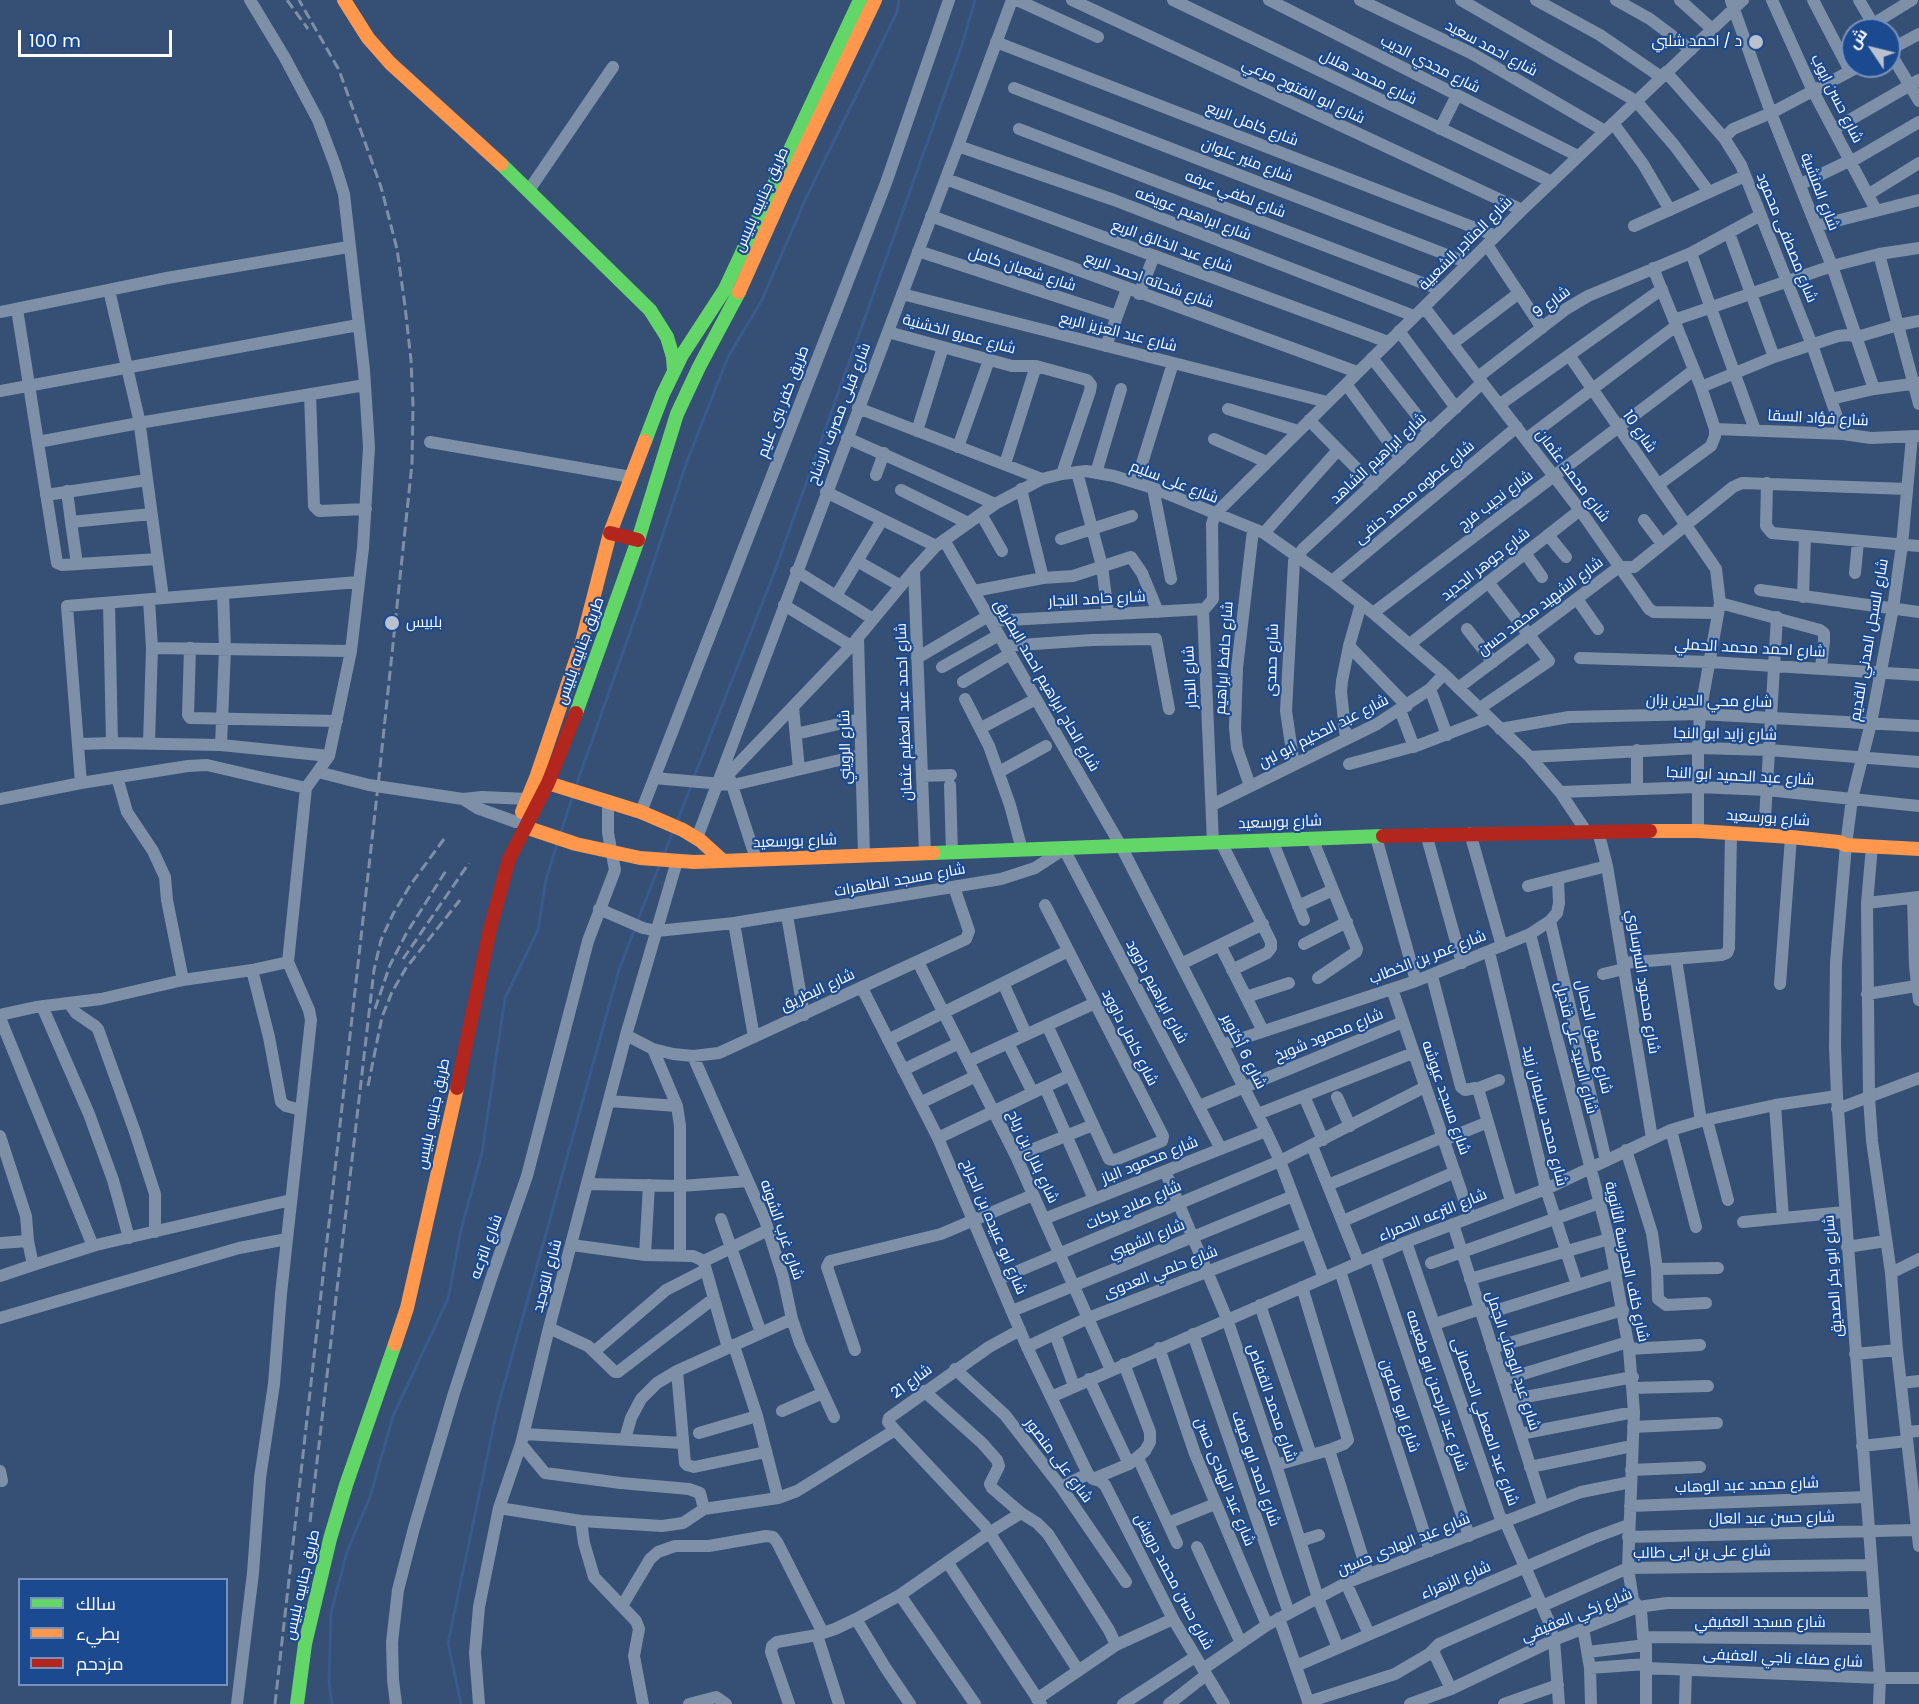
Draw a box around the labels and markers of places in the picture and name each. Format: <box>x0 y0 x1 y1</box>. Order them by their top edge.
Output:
place label: د / احمد شلبي <box>1651 33 1742 51</box>
marker: د / احمد شلبي <box>1747 33 1765 51</box>
marker: بلبيس <box>383 614 401 632</box>
place label: بلبيس <box>406 614 442 632</box>

